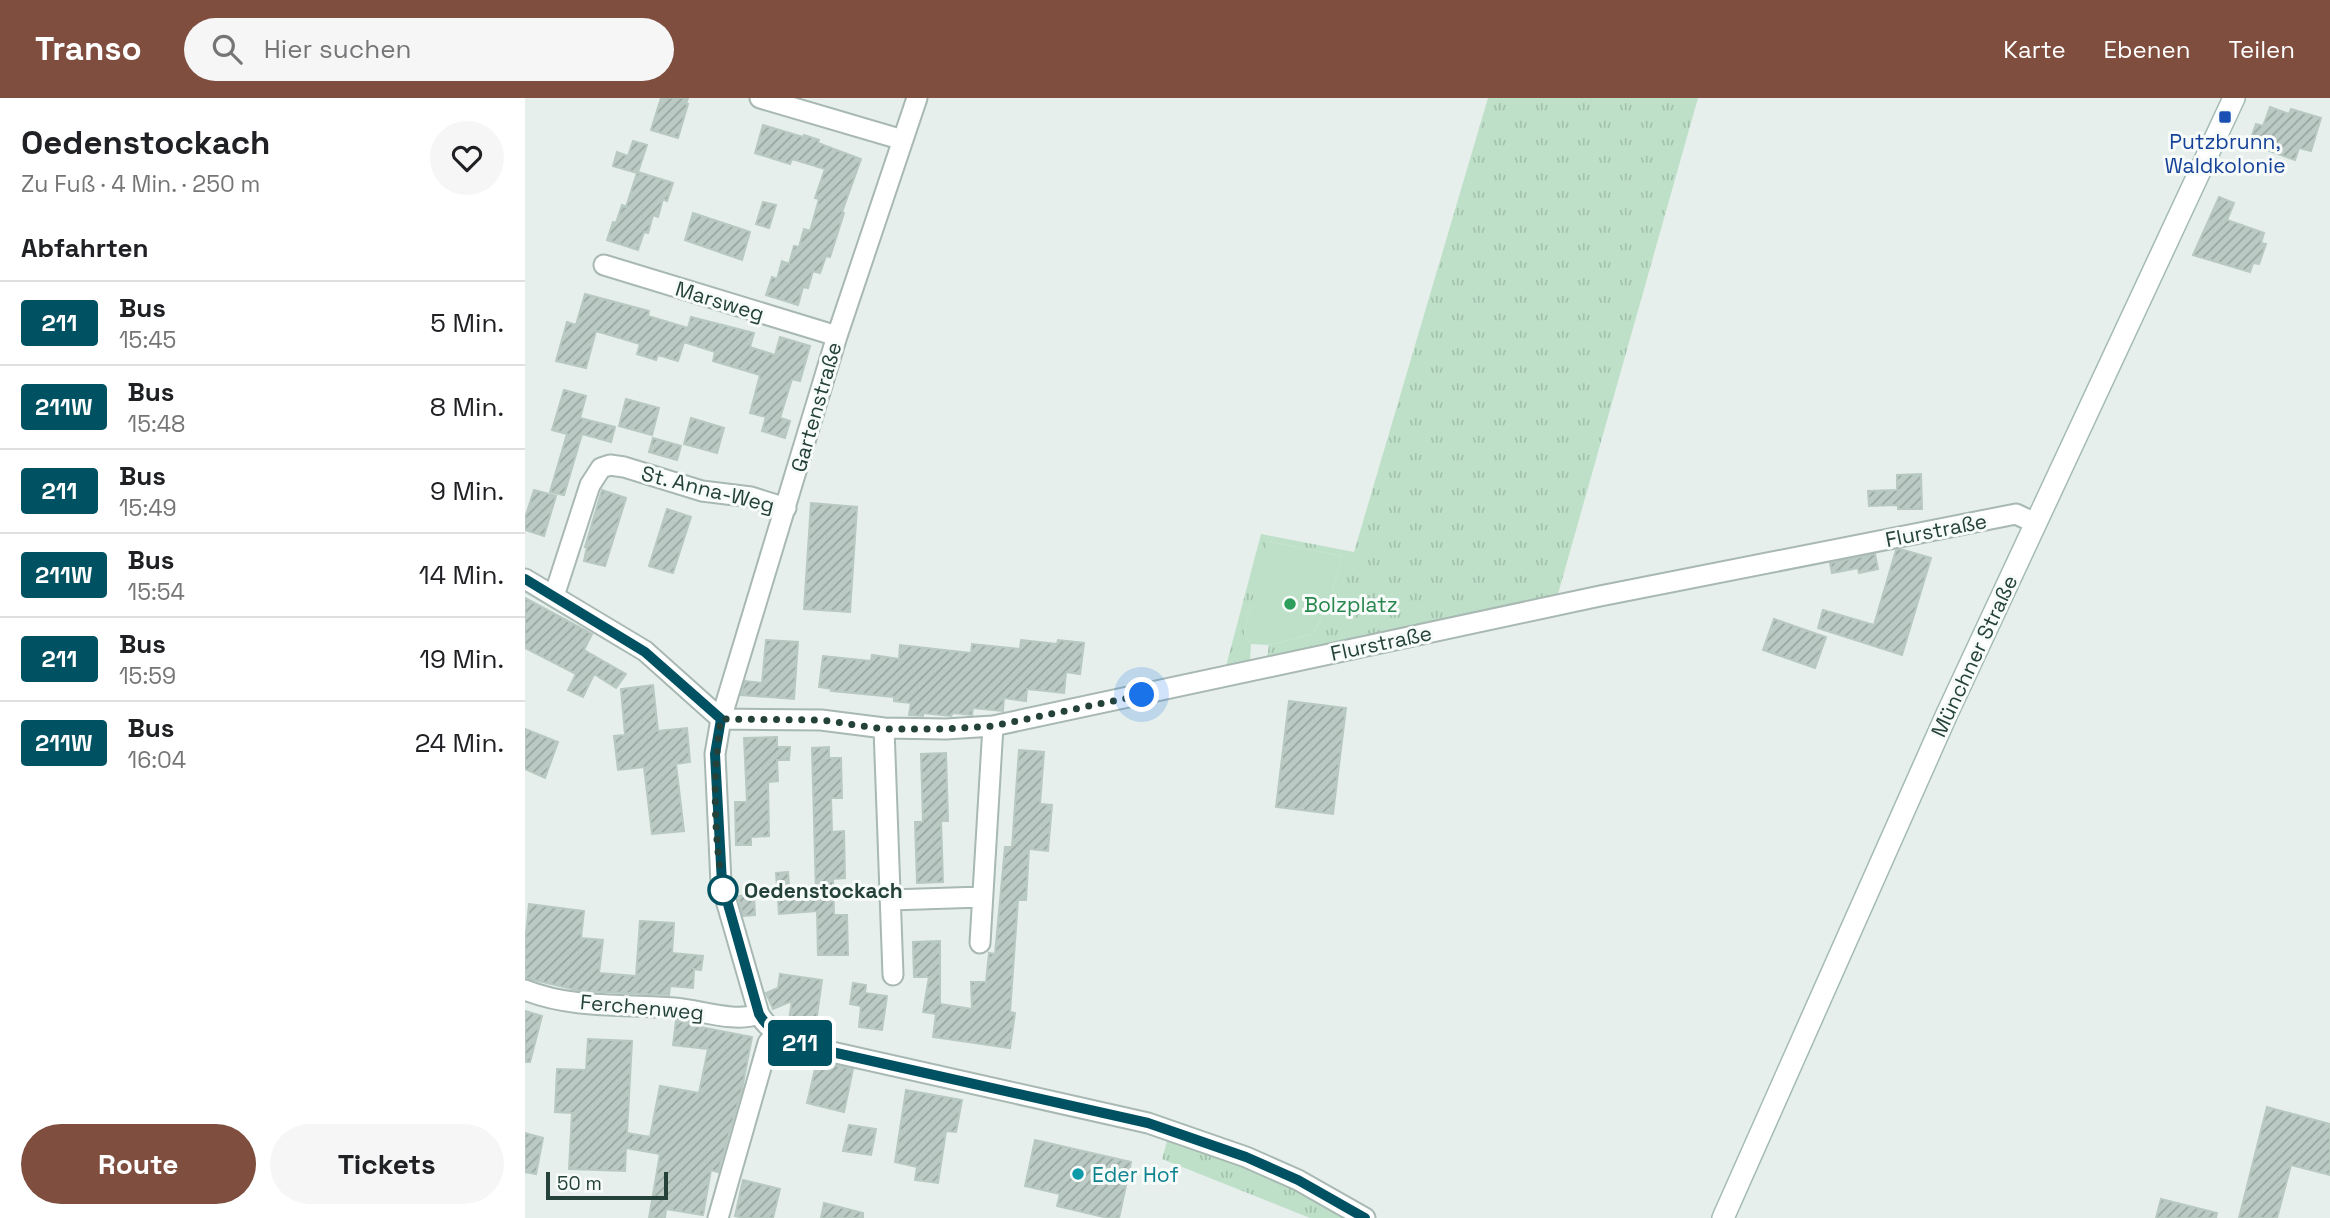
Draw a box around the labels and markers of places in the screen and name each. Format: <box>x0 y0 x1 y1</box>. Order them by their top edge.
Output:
marker: Putzbrunn, Waldkolonie <box>2217 109 2233 125</box>
place label: Putzbrunn, Waldkolonie <box>2164 128 2286 179</box>
place label: Bolzplatz <box>1304 591 1398 618</box>
marker: Bolzplatz <box>1282 596 1298 612</box>
marker: Oedenstockach <box>708 875 738 905</box>
place label: Oedenstockach <box>744 877 903 904</box>
place label: Eder Hof <box>1092 1161 1179 1188</box>
marker: Eder Hof <box>1070 1166 1086 1182</box>

